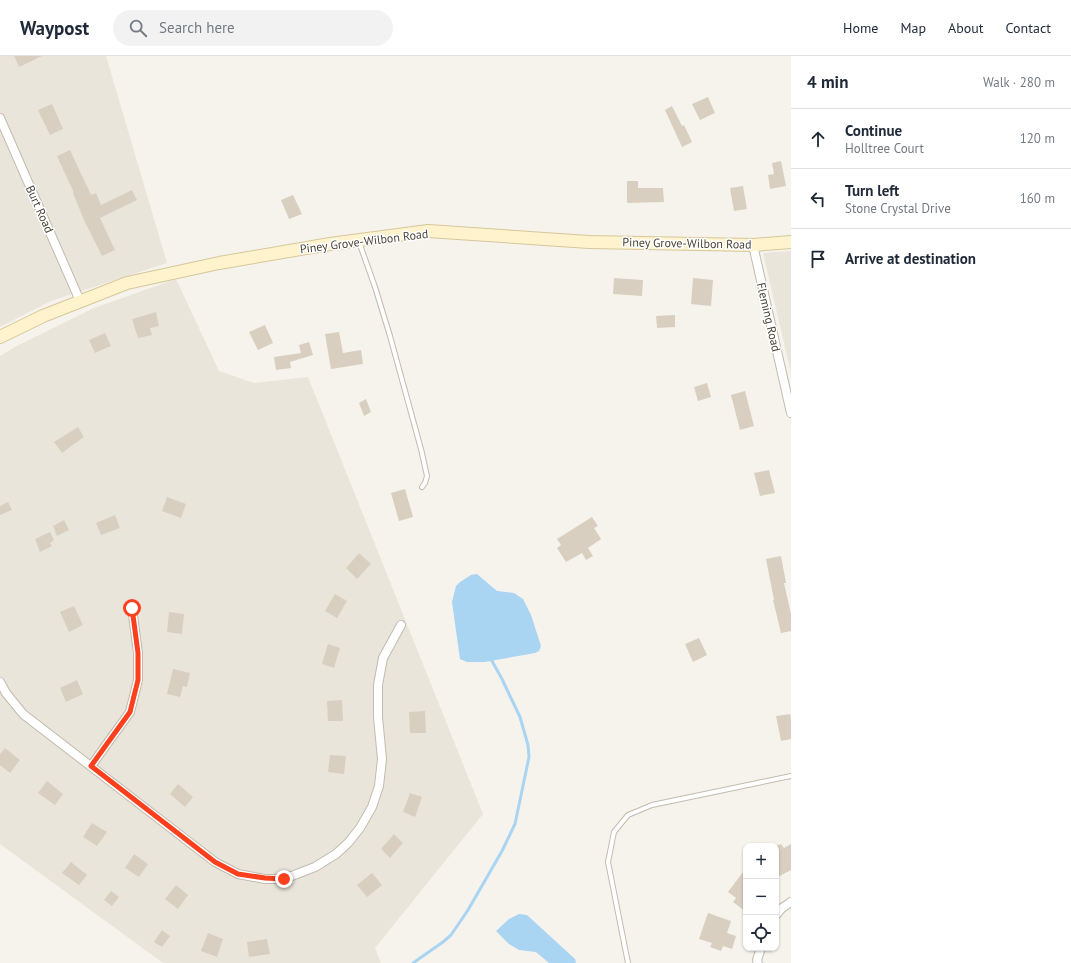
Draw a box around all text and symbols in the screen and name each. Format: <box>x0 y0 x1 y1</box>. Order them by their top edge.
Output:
search box <box>113 10 393 46</box>
text: Waypost <box>20 16 89 40</box>
icon: search <box>127 17 149 39</box>
text: Search here <box>159 18 235 37</box>
text: Home <box>843 19 878 37</box>
text: Map <box>900 19 926 37</box>
text: About <box>948 19 984 37</box>
text: Contact <box>1006 19 1051 37</box>
text: 4 min <box>807 71 848 93</box>
text: Walk · 280 m <box>983 74 1055 91</box>
text: Continue <box>845 121 902 140</box>
icon: ahead <box>807 128 829 150</box>
text: 120 m <box>1020 130 1055 147</box>
text: Holltree Court <box>845 140 924 157</box>
text: Turn left <box>845 181 899 200</box>
street label: Burt Road <box>23 183 57 235</box>
icon: left <box>807 188 829 210</box>
text: 160 m <box>1020 190 1055 207</box>
text: Stone Crystal Drive <box>845 200 951 217</box>
street label: Piney Grove-Wilbon Road <box>299 226 429 256</box>
street label: Piney Grove-Wilbon Road <box>622 234 752 252</box>
icon: arrive <box>807 248 829 270</box>
text: Arrive at destination <box>845 249 976 268</box>
street label: Fleming Road <box>754 281 784 353</box>
route start <box>123 599 141 617</box>
map controls <box>743 843 779 951</box>
button: + <box>743 843 779 879</box>
route end <box>275 870 293 888</box>
button: − <box>743 879 779 915</box>
button: locate <box>743 915 779 951</box>

